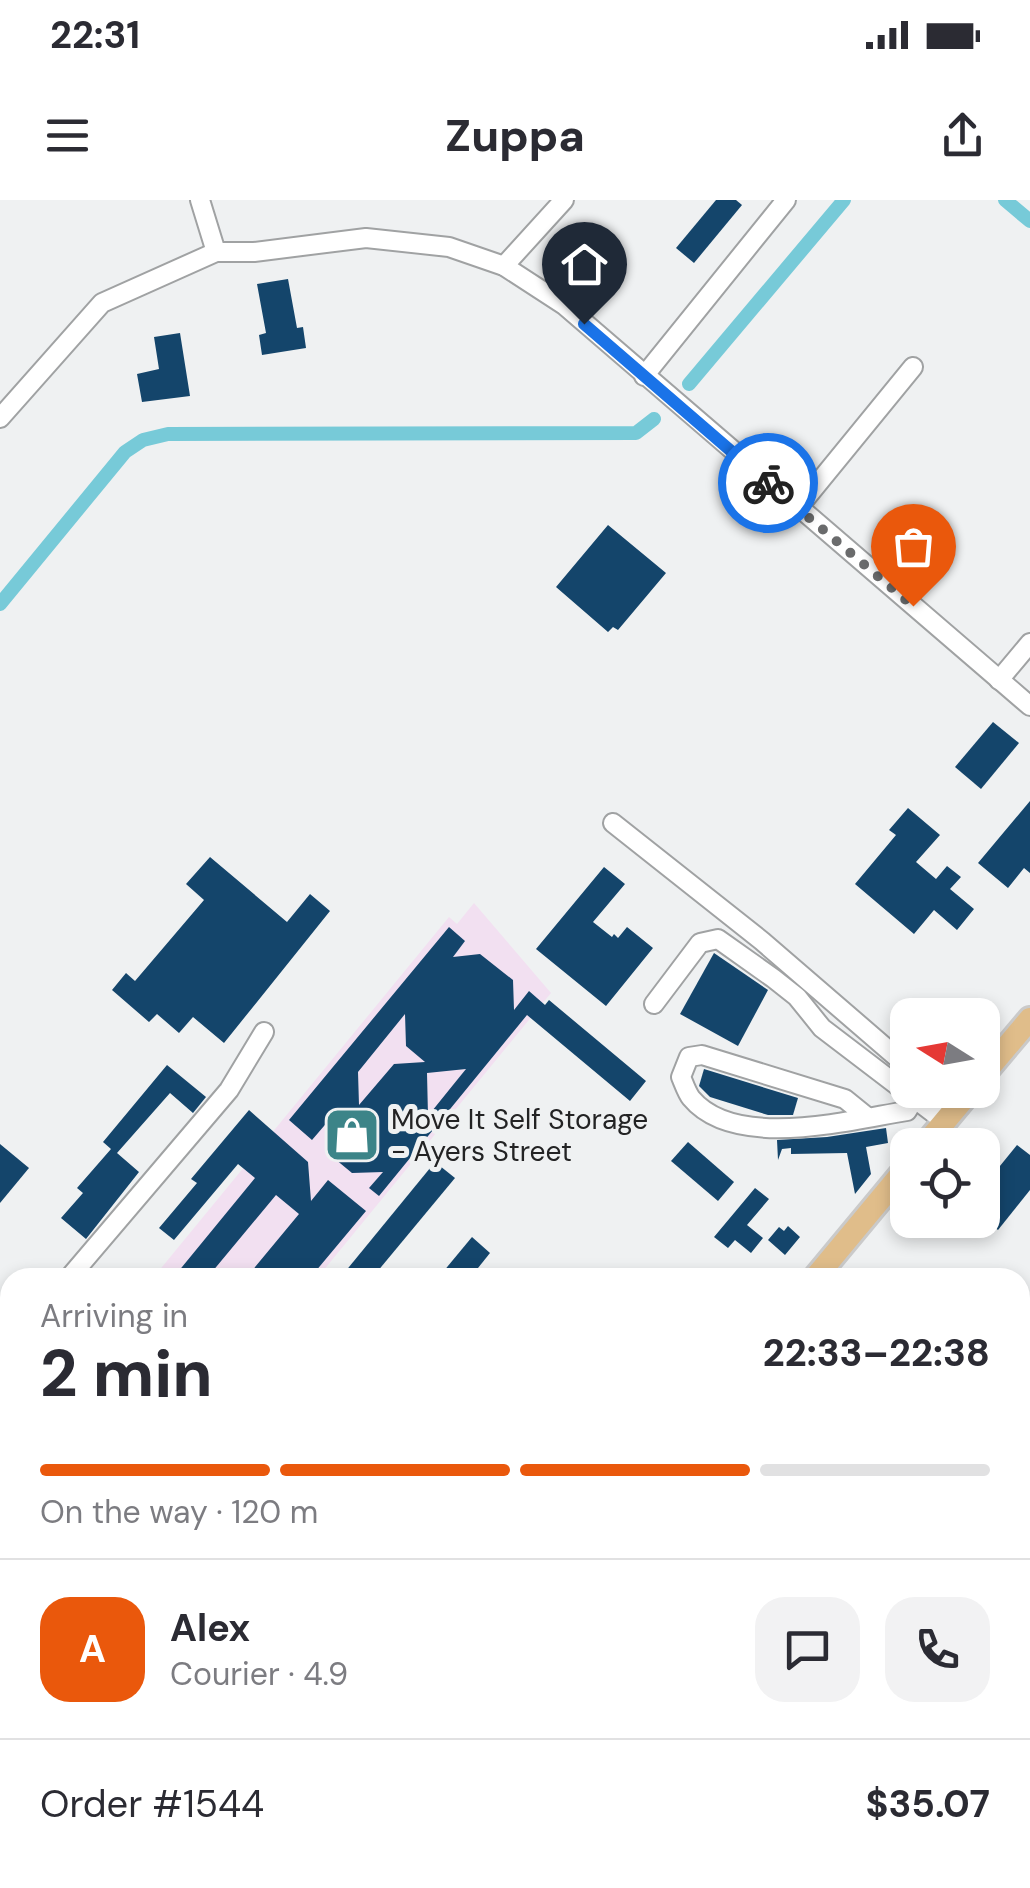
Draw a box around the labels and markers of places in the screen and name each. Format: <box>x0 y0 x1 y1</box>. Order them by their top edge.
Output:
pin <box>542 222 627 325</box>
pin <box>871 504 956 607</box>
place label: Move It Self Storage - Ayers Street <box>391 1101 648 1170</box>
shop icon: Move It Self Storage - Ayers Street <box>322 1105 382 1165</box>

